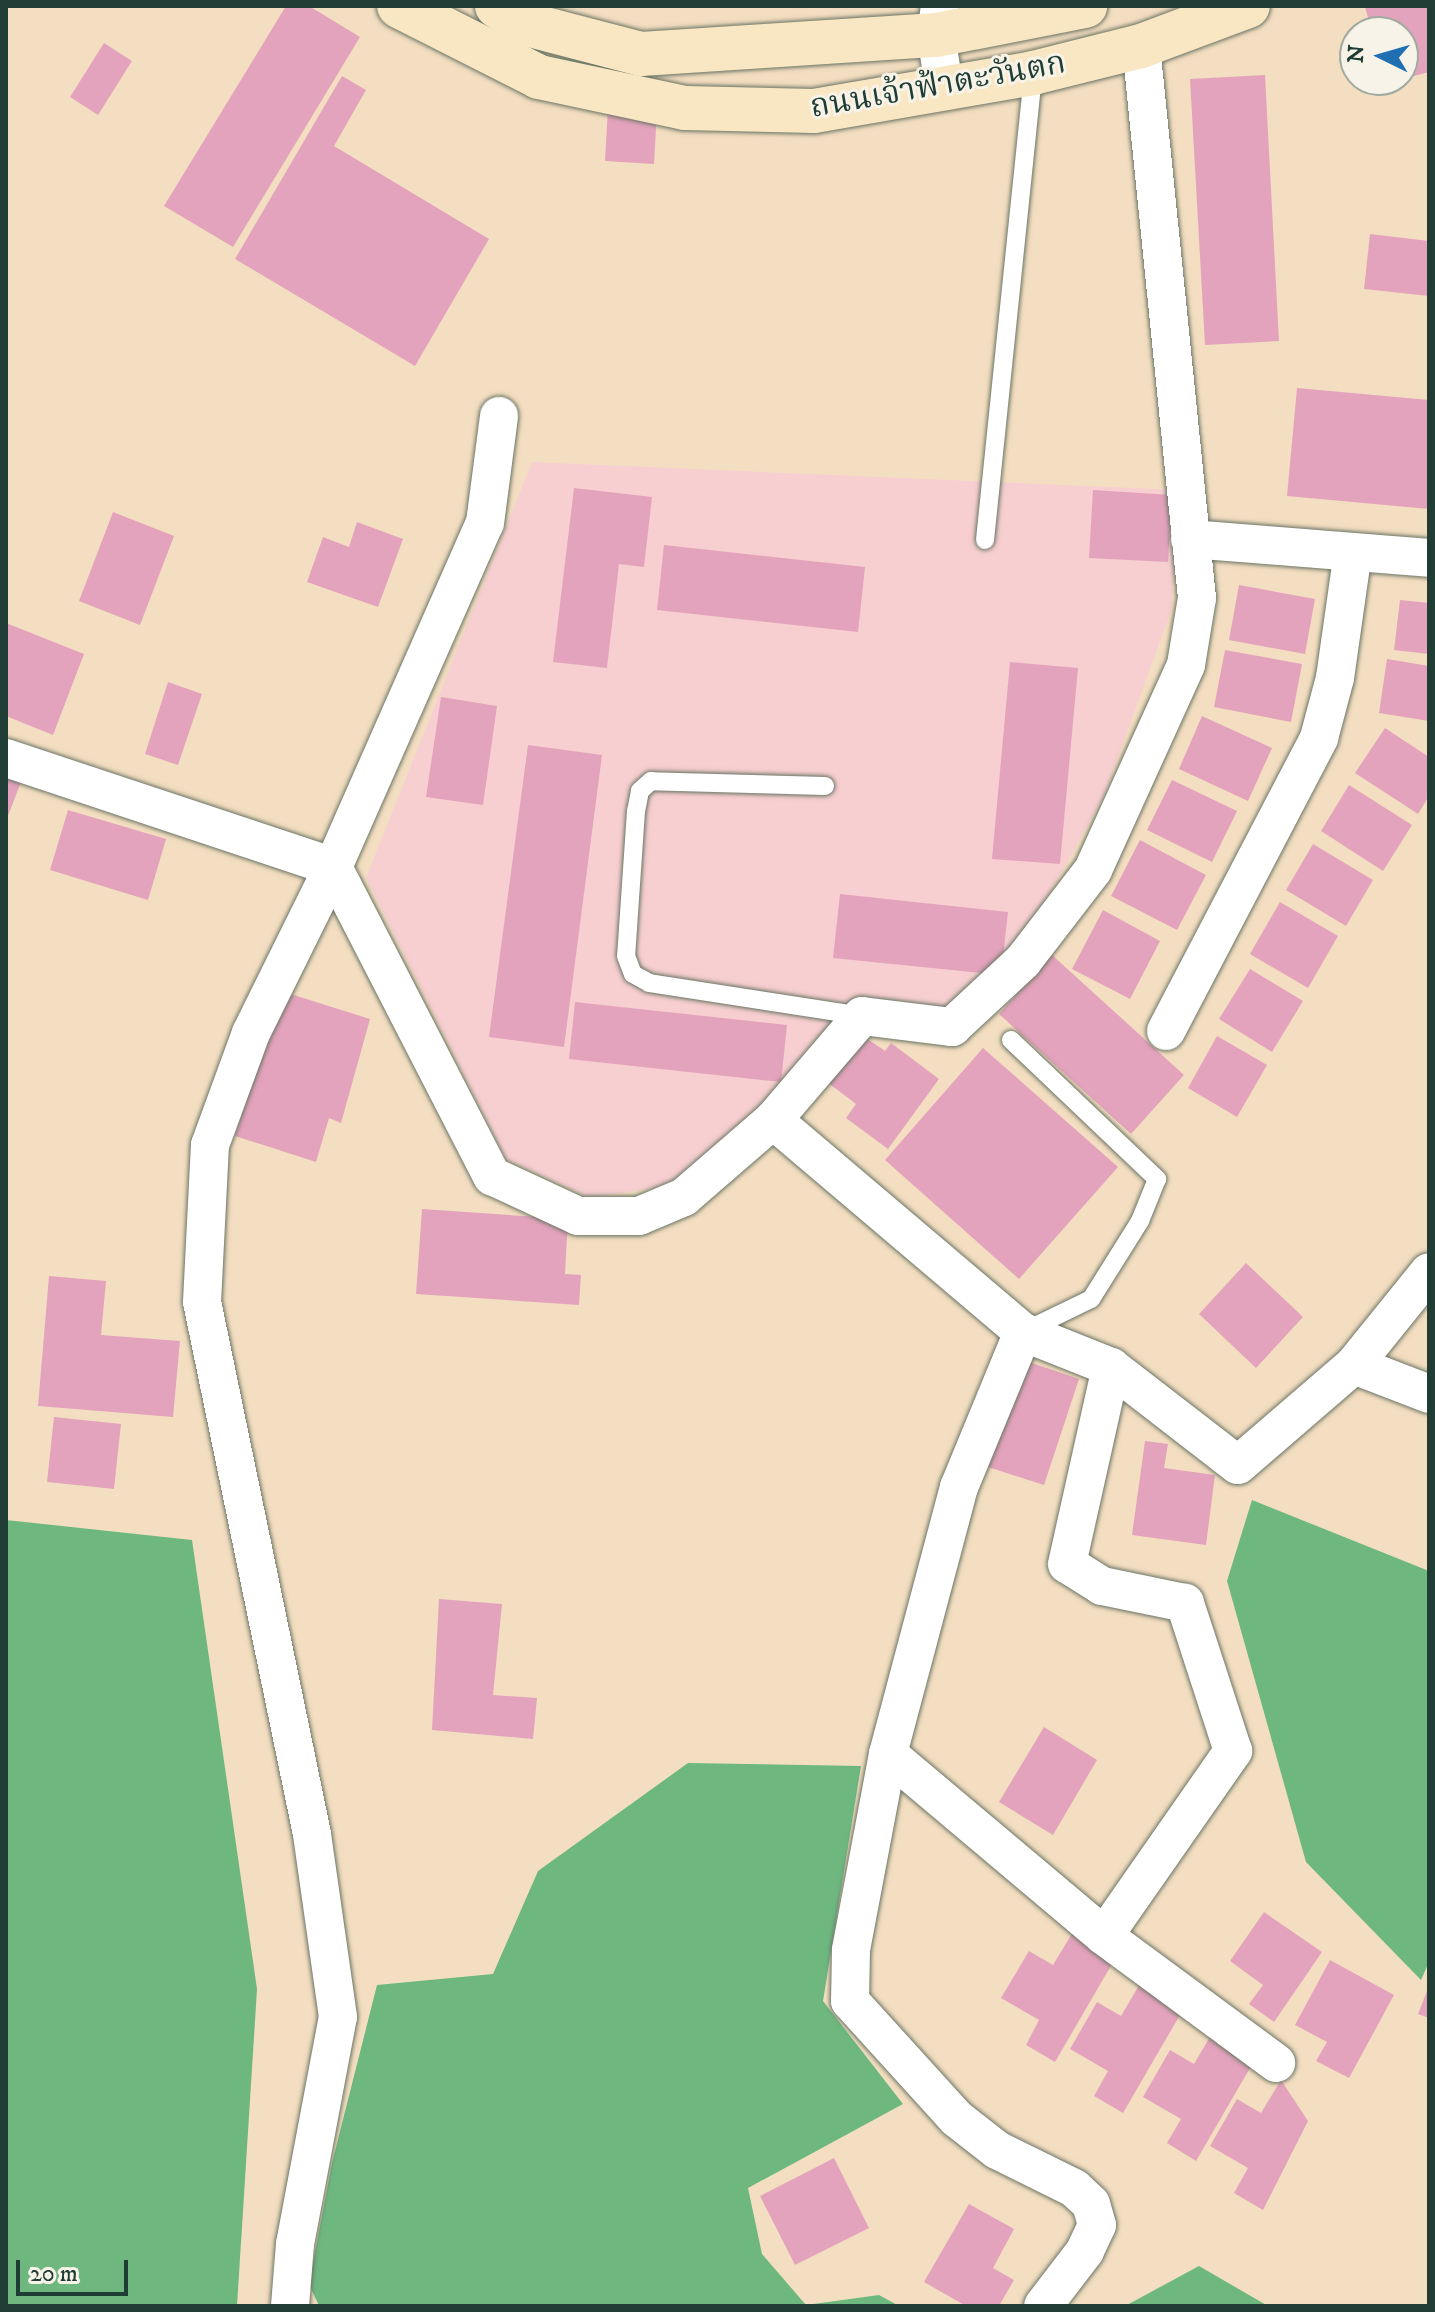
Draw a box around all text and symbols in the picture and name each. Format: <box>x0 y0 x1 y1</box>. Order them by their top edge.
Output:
north arrow <box>1339 16 1419 96</box>
text: N <box>1342 44 1371 64</box>
street label: ถนนเจ้าฟ้าตะวันตก <box>807 45 1069 127</box>
scale bar <box>20 2244 132 2294</box>
text: 20 m <box>30 2259 78 2289</box>

